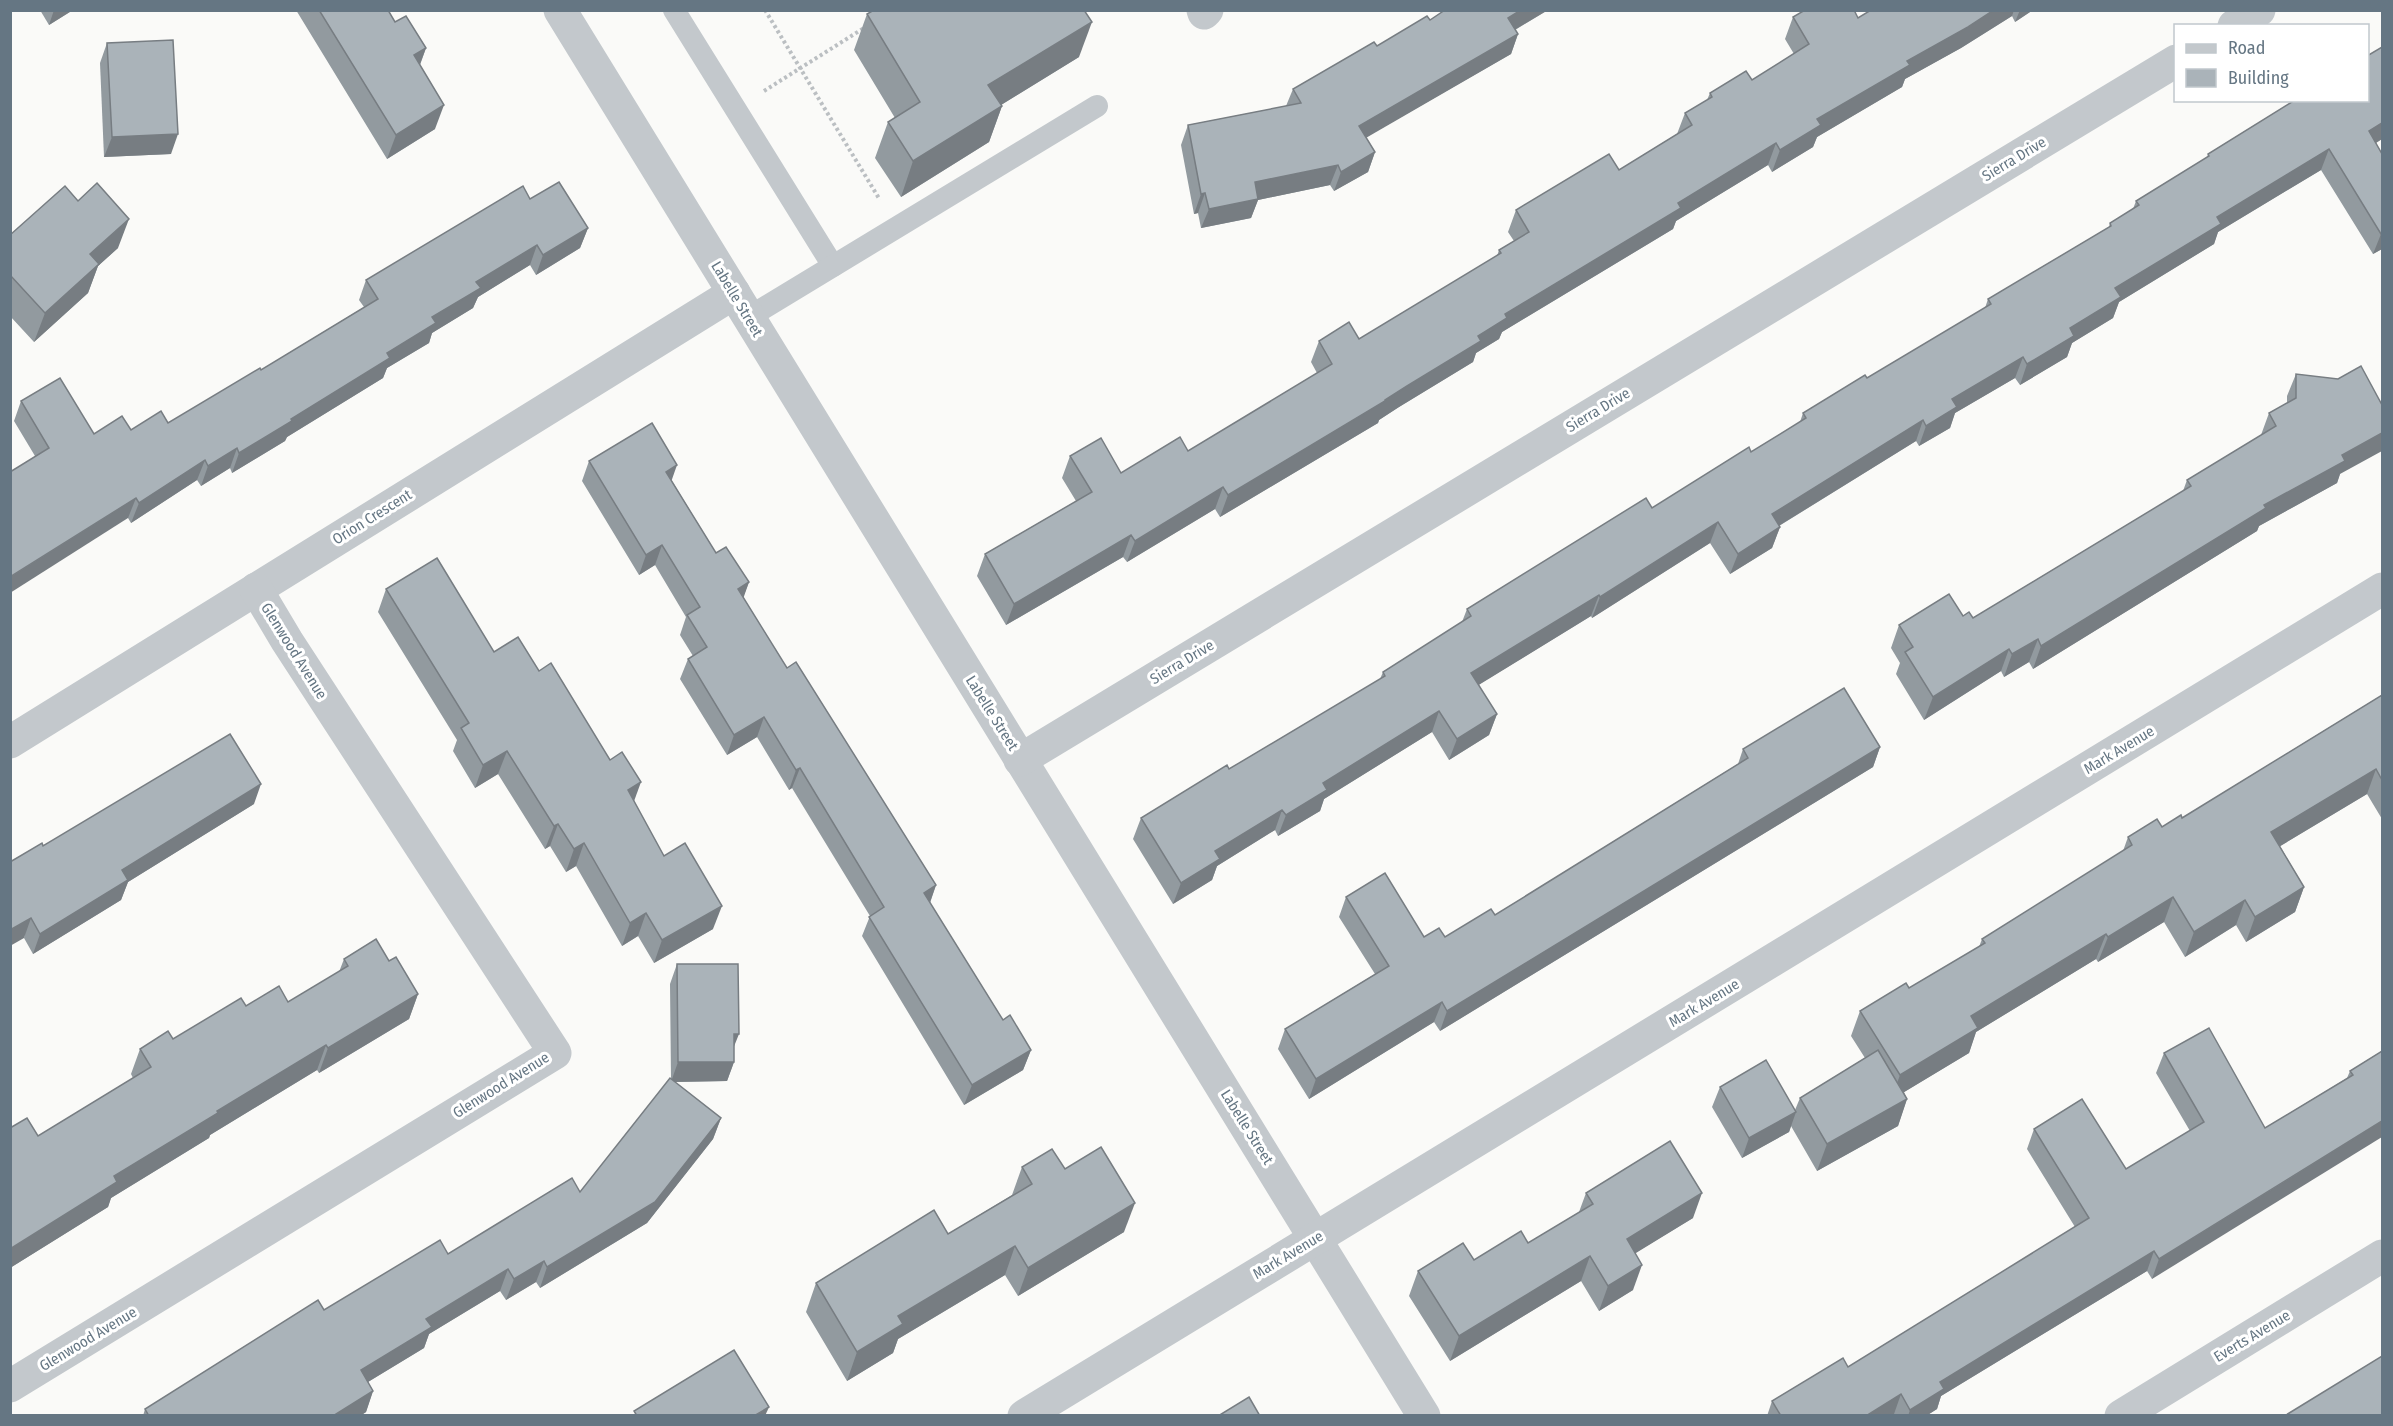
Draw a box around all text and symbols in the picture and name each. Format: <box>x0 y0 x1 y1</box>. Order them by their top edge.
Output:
legend <box>2174 24 2369 102</box>
text: Road <box>2228 37 2265 59</box>
text: Building <box>2228 67 2289 89</box>
street label: Sierra Drive <box>1979 133 2049 185</box>
street label: Labelle Street <box>707 258 767 340</box>
street label: Sierra Drive <box>1563 384 1633 436</box>
street label: Orion Crescent <box>329 485 415 549</box>
street label: Glenwood Avenue <box>257 600 331 702</box>
street label: Sierra Drive <box>1147 636 1217 688</box>
street label: Labelle Street <box>962 672 1022 754</box>
street label: Mark Avenue <box>2081 722 2157 778</box>
street label: Mark Avenue <box>1666 975 1742 1031</box>
street label: Glenwood Avenue <box>450 1048 552 1122</box>
street label: Labelle Street <box>1217 1086 1277 1168</box>
street label: Mark Avenue <box>1250 1227 1326 1283</box>
street label: Glenwood Avenue <box>36 1303 140 1375</box>
street label: Everts Avenue <box>2211 1306 2293 1366</box>

